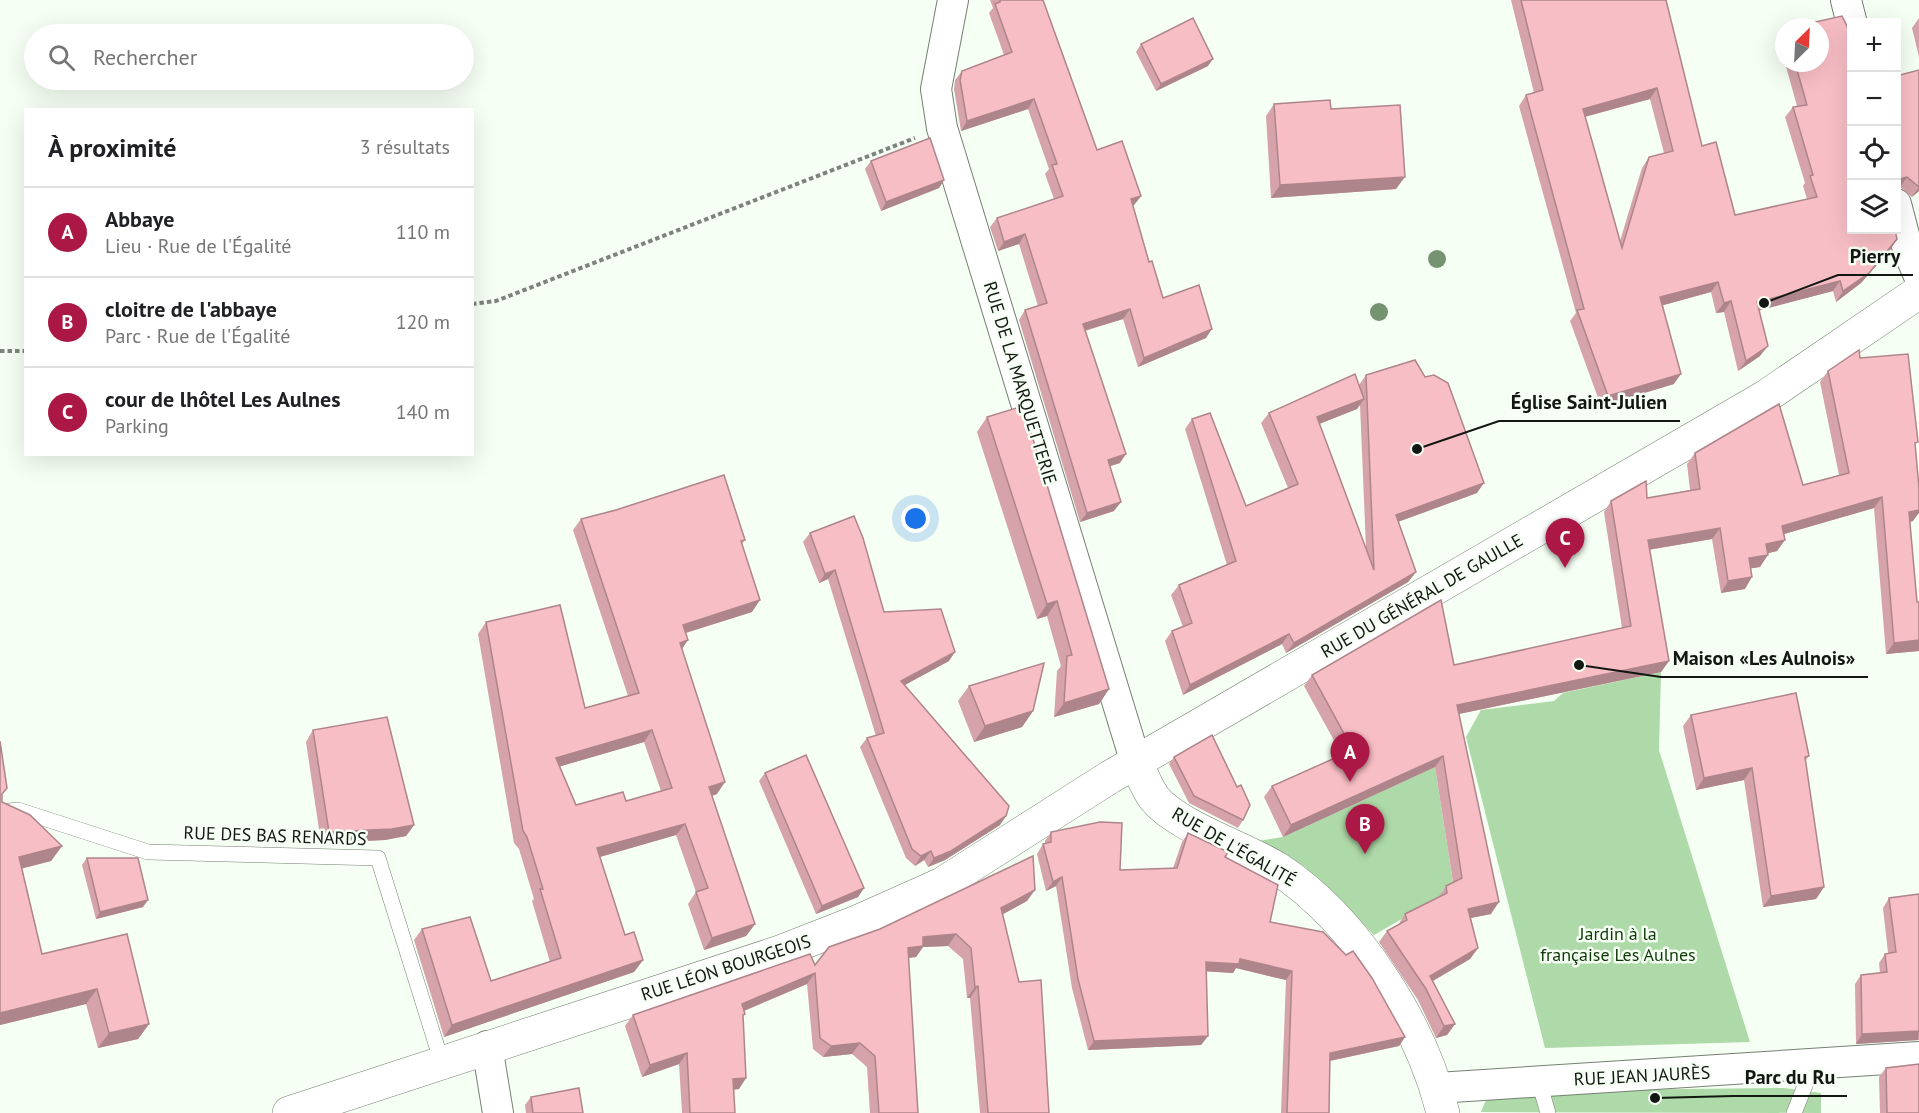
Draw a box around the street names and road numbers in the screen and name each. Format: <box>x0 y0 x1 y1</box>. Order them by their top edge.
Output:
street label: RUE DE LA MARQUETTERIE <box>979 279 1062 487</box>
street label: RUE DU GÉNÉRAL DE GAULLE <box>1317 528 1527 663</box>
street label: RUE DE L'ÉGALITÉ <box>1168 802 1300 891</box>
street label: RUE DES BAS RENARDS <box>183 821 367 850</box>
street label: RUE LÉON BOURGEOIS <box>638 929 814 1006</box>
street label: RUE JEAN JAURÈS <box>1573 1060 1711 1091</box>

